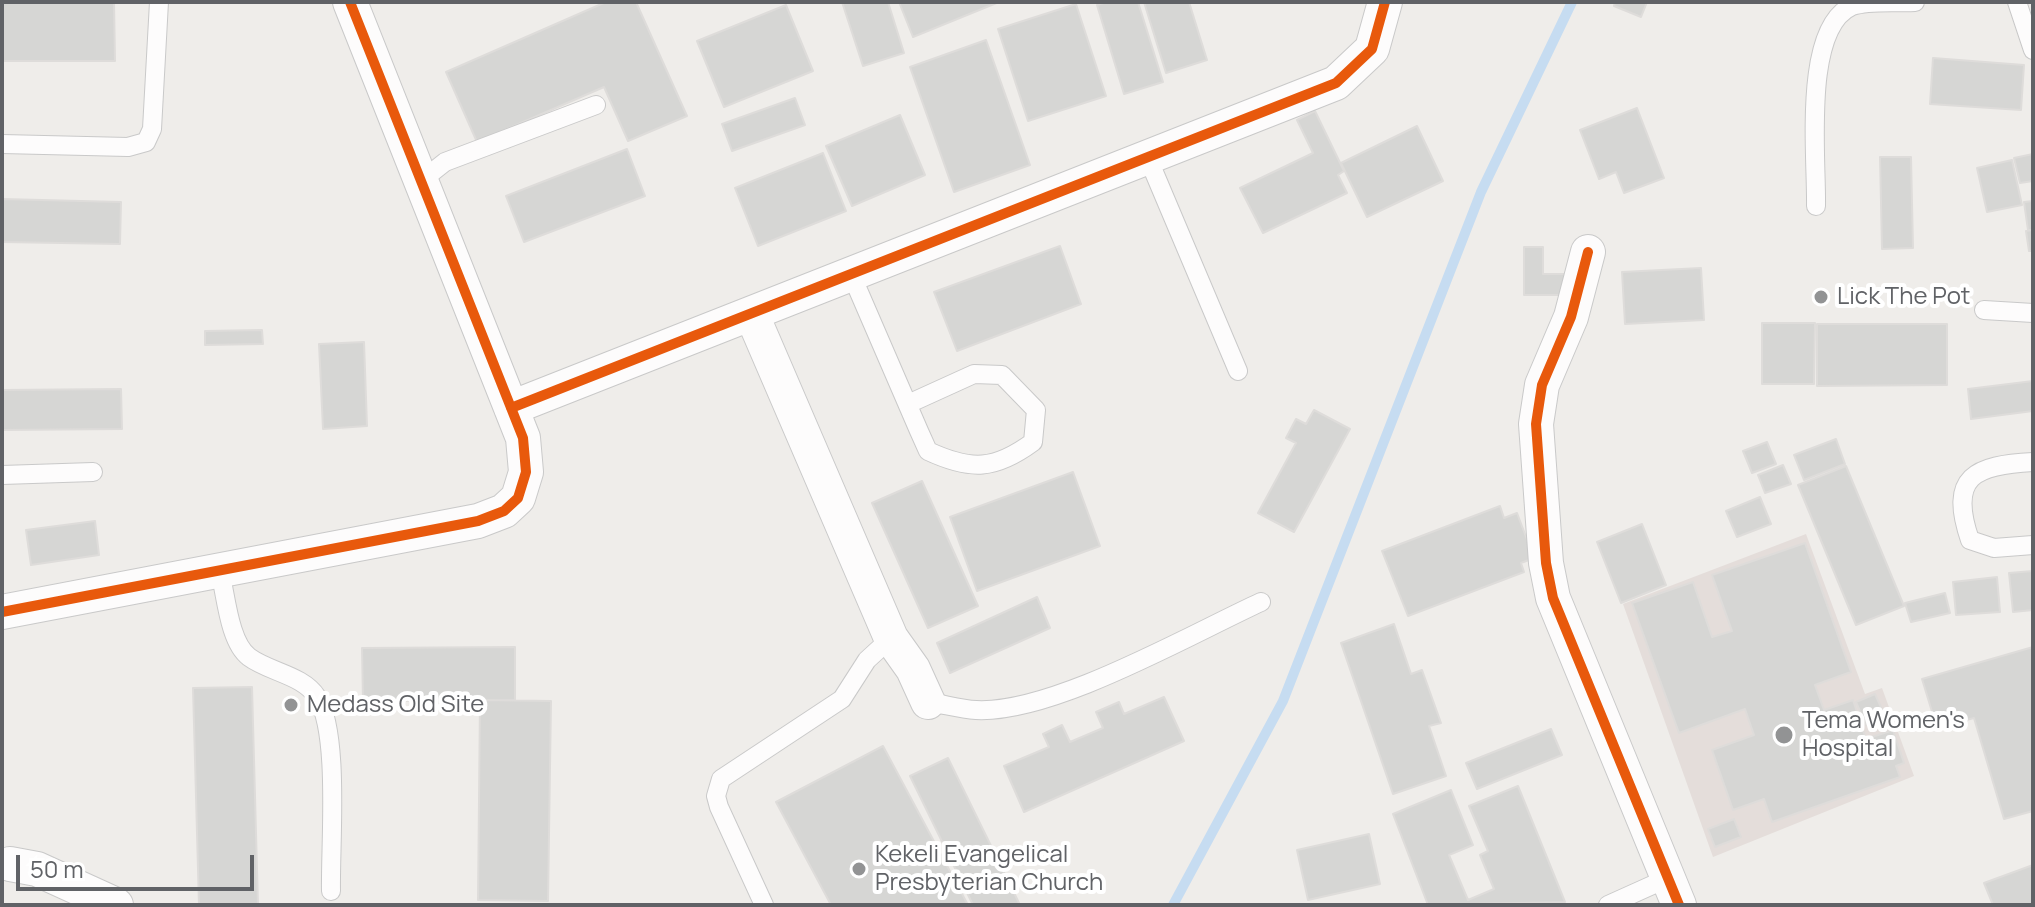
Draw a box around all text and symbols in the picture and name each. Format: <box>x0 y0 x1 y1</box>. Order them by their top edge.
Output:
place label: Lick The Pot <box>1837 283 1970 311</box>
marker: Lick The Pot <box>1812 288 1830 306</box>
place label: Medass Old Site <box>307 691 484 719</box>
marker: Medass Old Site <box>282 696 300 714</box>
place label: Tema Women's Hospital <box>1802 707 1965 763</box>
marker: Tema Women's Hospital <box>1773 724 1795 746</box>
scale bar <box>20 839 258 889</box>
place label: Kekeli Evangelical Presbyterian Church <box>875 841 1103 897</box>
text: 50 m <box>30 852 84 885</box>
marker: Kekeli Evangelical Presbyterian Church <box>850 860 868 878</box>

